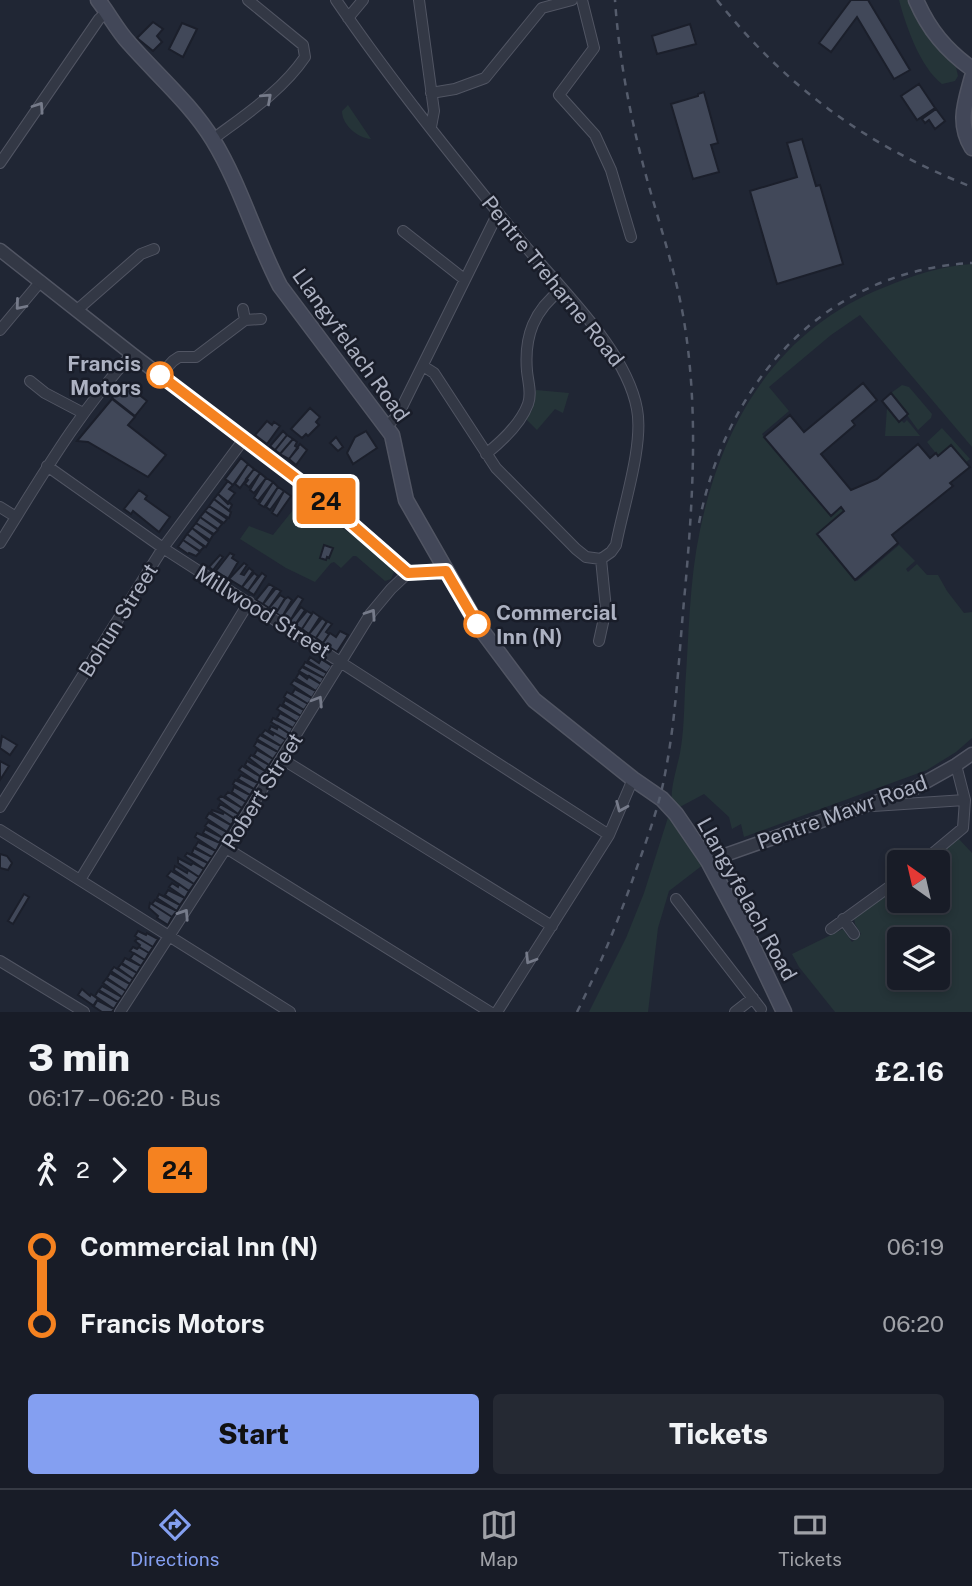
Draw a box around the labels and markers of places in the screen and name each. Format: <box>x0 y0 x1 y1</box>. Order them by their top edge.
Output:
place label: Francis Motors <box>67 351 141 400</box>
marker: Francis Motors <box>147 362 173 388</box>
place label: Commercial Inn (N) <box>496 600 617 649</box>
marker: Commercial Inn (N) <box>464 611 490 637</box>

